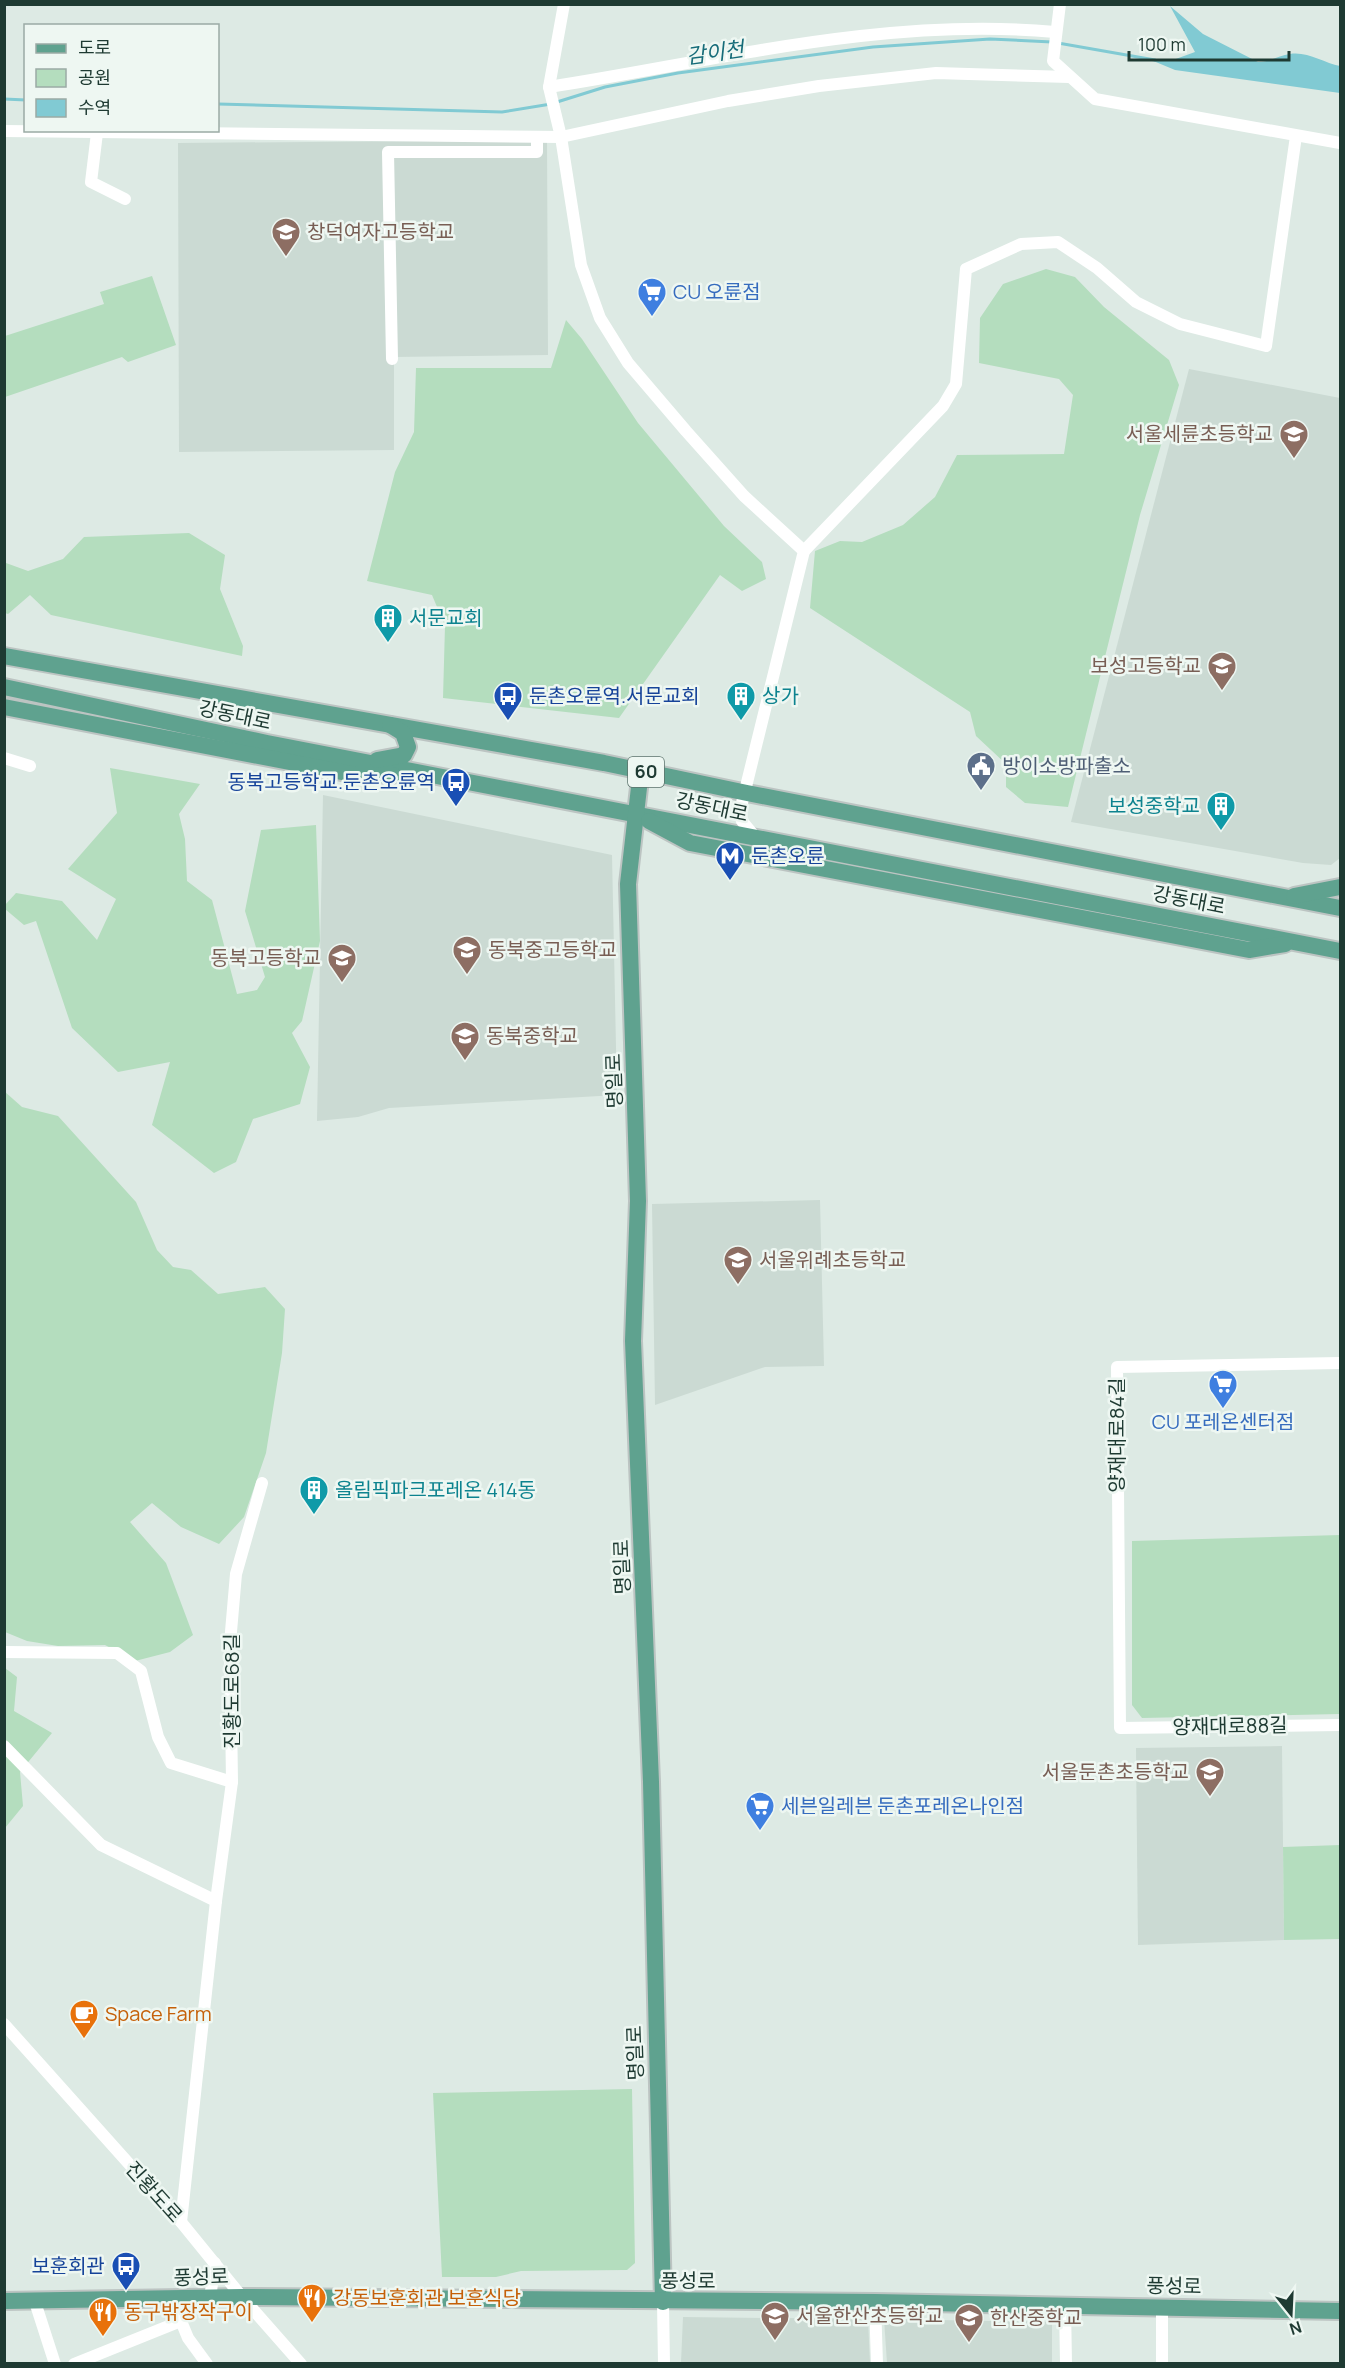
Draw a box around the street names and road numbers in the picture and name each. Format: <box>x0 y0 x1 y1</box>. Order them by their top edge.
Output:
street label: 강동대로 <box>196 694 274 735</box>
road number: 60 <box>628 757 664 787</box>
street label: 강동대로 <box>673 786 751 827</box>
street label: 강동대로 <box>1150 879 1228 920</box>
street label: 명일로 <box>599 1053 628 1109</box>
street label: 양재대로84길 <box>1103 1377 1130 1493</box>
street label: 명일로 <box>607 1539 636 1595</box>
street label: 진황도로68길 <box>218 1633 245 1749</box>
street label: 양재대로88길 <box>1172 1711 1288 1740</box>
street label: 명일로 <box>620 2025 649 2081</box>
street label: 진황도로 <box>120 2155 189 2228</box>
street label: 풍성로 <box>173 2262 229 2291</box>
street label: 풍성로 <box>660 2267 716 2294</box>
street label: 풍성로 <box>1146 2272 1202 2299</box>

